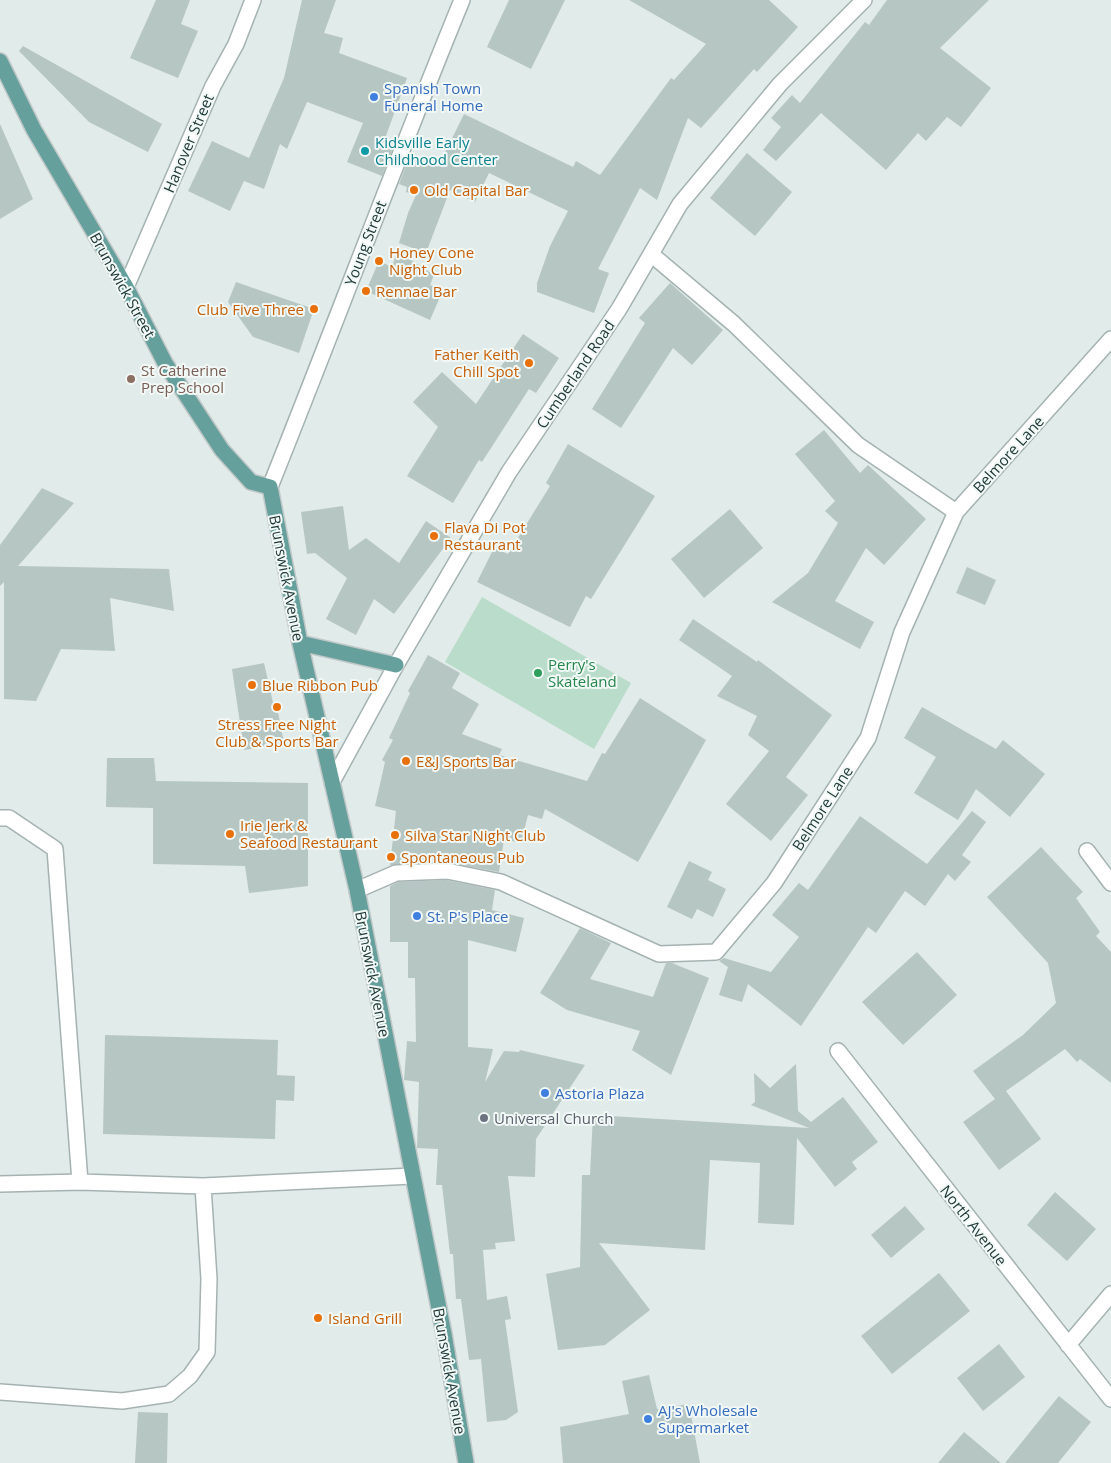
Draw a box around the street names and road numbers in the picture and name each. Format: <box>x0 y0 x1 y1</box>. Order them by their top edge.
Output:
street label: Hanover Street <box>158 91 218 195</box>
street label: Young Street <box>340 198 390 288</box>
street label: Brunswick Street <box>86 229 160 341</box>
street label: Cumberland Road <box>531 316 619 432</box>
street label: Belmore Lane <box>968 411 1048 497</box>
street label: Brunswick Avenue <box>265 513 309 643</box>
street label: Belmore Lane <box>787 762 857 854</box>
street label: Brunswick Avenue <box>351 909 395 1039</box>
street label: North Avenue <box>936 1181 1012 1269</box>
street label: Brunswick Avenue <box>429 1306 471 1436</box>

